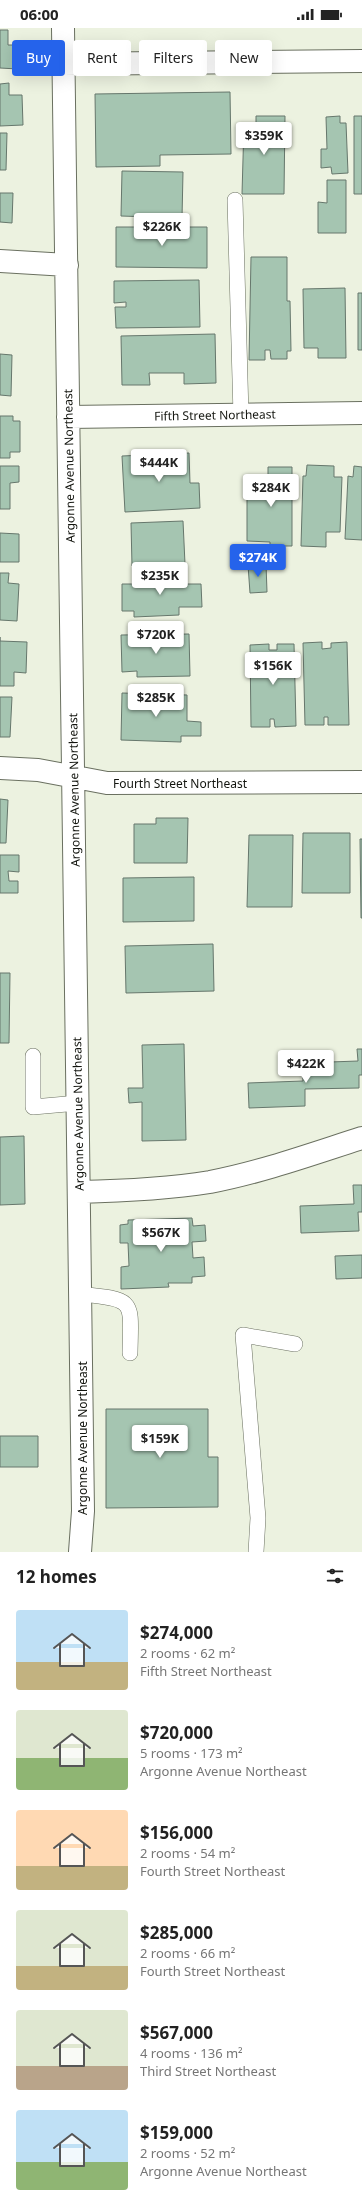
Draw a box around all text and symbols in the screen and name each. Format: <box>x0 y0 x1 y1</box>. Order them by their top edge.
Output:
text: 06:00 <box>20 4 59 24</box>
chip: Buy <box>12 40 65 76</box>
chip: Rent <box>73 40 131 76</box>
chip: Filters <box>139 40 207 76</box>
chip: New <box>215 40 272 76</box>
pin: $359K <box>236 122 292 156</box>
text: $359K <box>245 126 283 144</box>
pin: $226K <box>134 213 190 247</box>
text: $226K <box>143 217 181 235</box>
street label: Argonne Avenue Northeast <box>59 388 79 543</box>
street label: Fifth Street Northeast <box>154 405 277 425</box>
pin: $444K <box>131 449 187 483</box>
text: $444K <box>140 453 178 471</box>
pin: $284K <box>243 474 299 508</box>
text: $284K <box>252 478 290 496</box>
pin: $274K <box>230 544 286 578</box>
text: $274K <box>239 548 277 566</box>
pin: $235K <box>132 562 188 596</box>
text: $235K <box>141 566 179 584</box>
pin: $720K <box>128 621 184 655</box>
text: $720K <box>137 625 175 643</box>
pin: $156K <box>245 652 301 686</box>
text: $156K <box>254 656 292 674</box>
pin: $285K <box>128 684 184 718</box>
text: $285K <box>137 688 175 706</box>
street label: Argonne Avenue Northeast <box>64 712 84 867</box>
street label: Fourth Street Northeast <box>113 775 248 792</box>
street label: Argonne Avenue Northeast <box>68 1036 88 1191</box>
pin: $422K <box>278 1050 334 1084</box>
text: $422K <box>287 1054 325 1072</box>
pin: $567K <box>133 1219 189 1253</box>
text: $567K <box>142 1223 180 1241</box>
street label: Argonne Avenue Northeast <box>74 1360 91 1515</box>
pin: $159K <box>132 1425 188 1459</box>
text: $159K <box>141 1429 179 1447</box>
text: 12 homes <box>16 1565 97 1588</box>
icon: filters <box>324 1565 346 1587</box>
text: $274,000 <box>140 1621 213 1644</box>
icon: home <box>48 1626 96 1674</box>
text: 2 rooms · 62 m² <box>140 1644 235 1662</box>
text: Fifth Street Northeast <box>140 1662 272 1680</box>
text: $720,000 <box>140 1721 213 1744</box>
icon: home <box>48 1726 96 1774</box>
text: 5 rooms · 173 m² <box>140 1744 243 1762</box>
text: Argonne Avenue Northeast <box>140 1762 307 1780</box>
text: $156,000 <box>140 1821 213 1844</box>
icon: home <box>48 1826 96 1874</box>
text: 2 rooms · 54 m² <box>140 1844 235 1862</box>
text: Fourth Street Northeast <box>140 1862 285 1880</box>
text: $285,000 <box>140 1921 213 1944</box>
icon: home <box>48 1926 96 1974</box>
text: 2 rooms · 66 m² <box>140 1944 235 1962</box>
text: Fourth Street Northeast <box>140 1962 285 1980</box>
text: $567,000 <box>140 2021 213 2044</box>
icon: home <box>48 2026 96 2074</box>
text: 4 rooms · 136 m² <box>140 2044 243 2062</box>
text: Third Street Northeast <box>140 2062 276 2080</box>
text: $159,000 <box>140 2121 213 2144</box>
icon: home <box>48 2126 96 2174</box>
text: 2 rooms · 52 m² <box>140 2144 235 2162</box>
text: Argonne Avenue Northeast <box>140 2162 307 2180</box>

